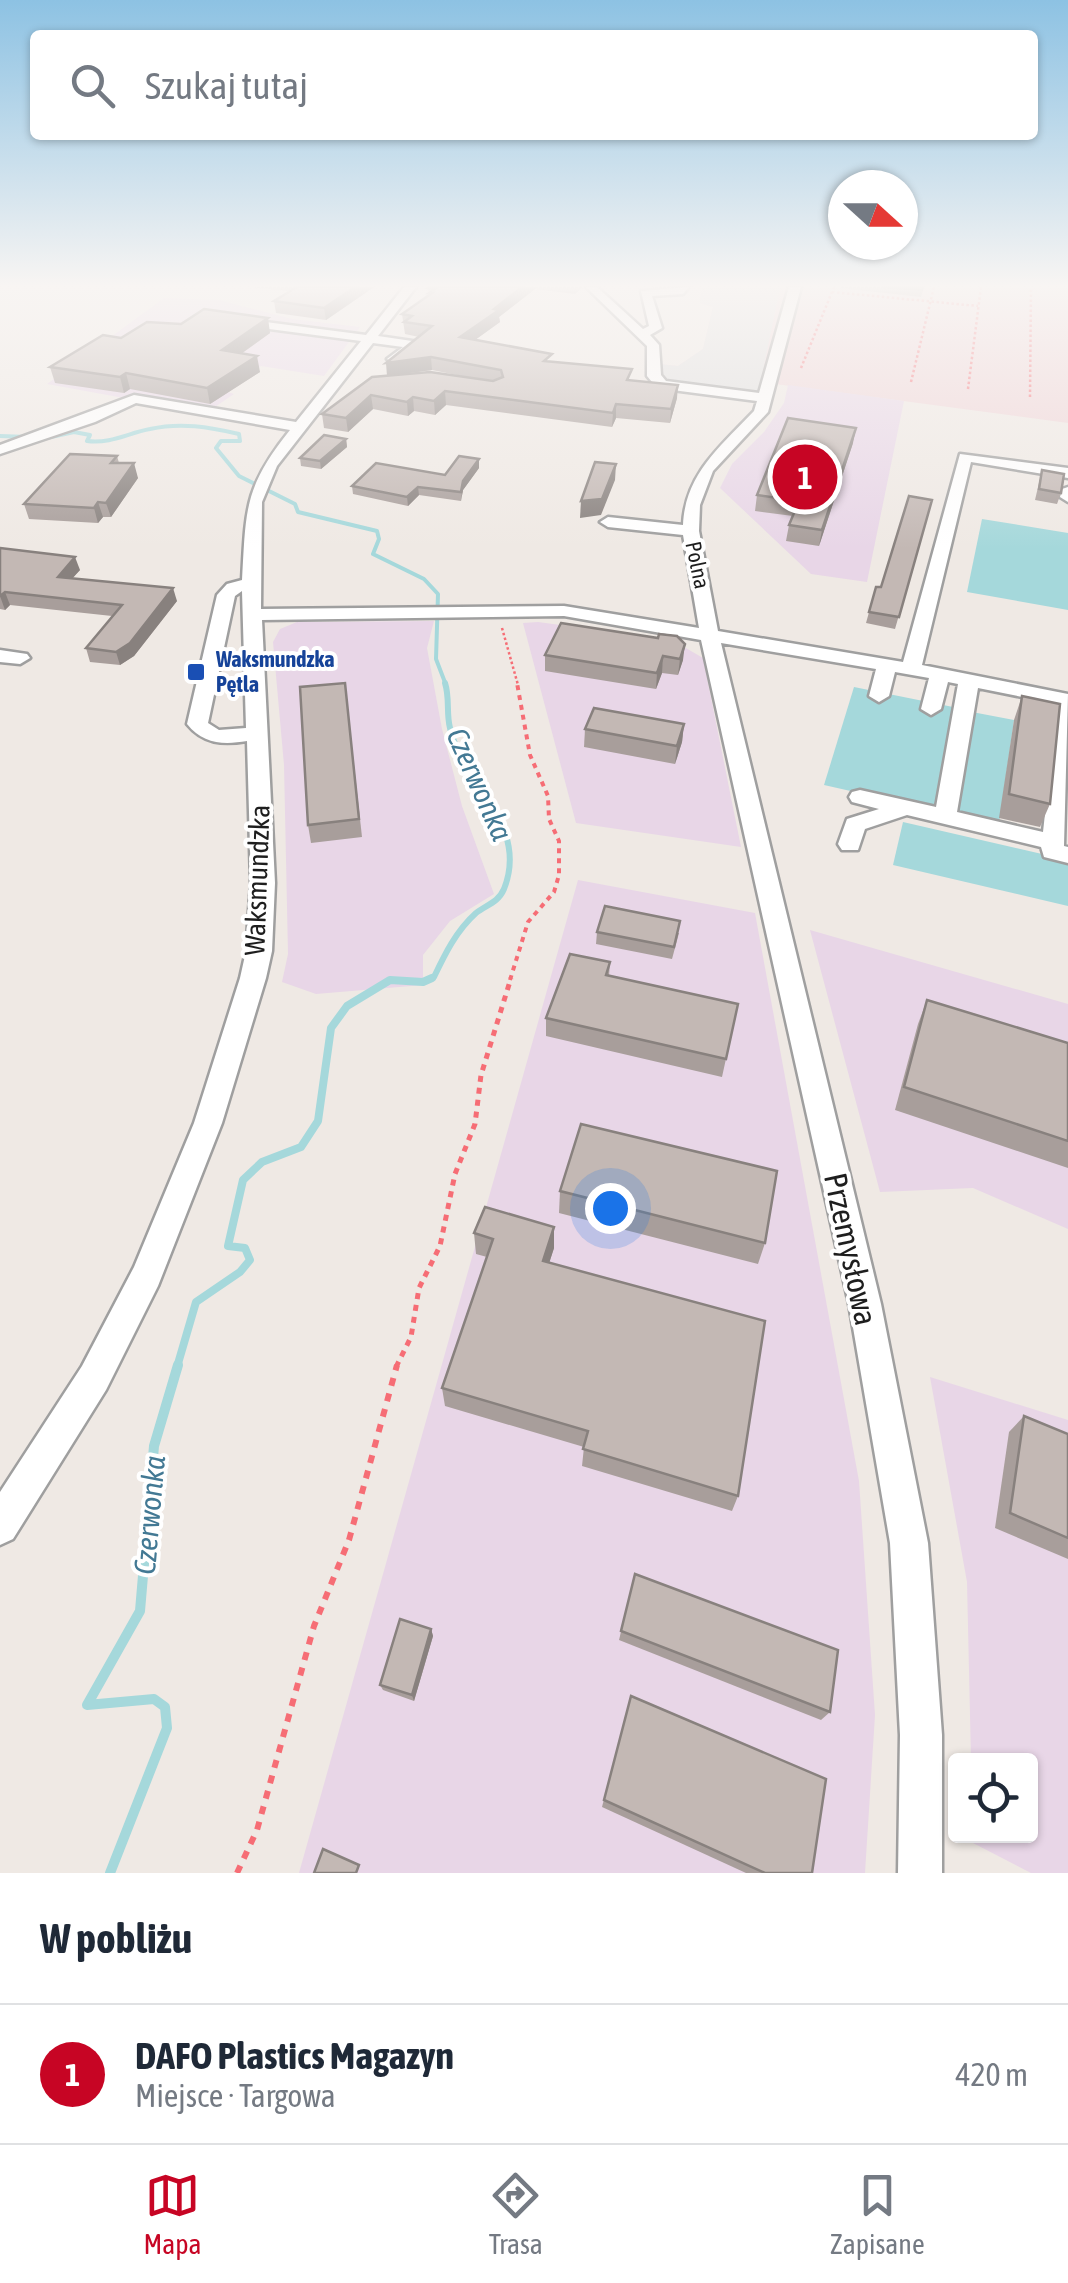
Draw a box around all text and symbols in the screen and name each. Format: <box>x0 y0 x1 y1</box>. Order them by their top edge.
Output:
search box <box>30 30 1038 140</box>
icon: search <box>65 58 120 113</box>
text: Szukaj tutaj <box>145 64 308 107</box>
north arrow <box>828 170 918 260</box>
pin: 1 <box>772 440 838 514</box>
street label: Polna <box>680 539 716 591</box>
place label: Waksmundzka Pętla <box>215 646 334 697</box>
marker: Waksmundzka Pętla <box>185 661 207 683</box>
water label: Czerwonka <box>440 723 520 845</box>
street label: Waksmundzka <box>238 804 276 956</box>
street label: Przemysłowa <box>817 1169 885 1329</box>
your location <box>585 1183 636 1234</box>
water label: Czerwonka <box>127 1454 171 1576</box>
map controls <box>948 1753 1038 1843</box>
button: locate <box>948 1753 1038 1843</box>
text: W pobliżu <box>40 1914 192 1962</box>
text: DAFO Plastics Magazyn <box>135 2034 454 2077</box>
text: 1 <box>65 2056 80 2093</box>
text: 420 m <box>955 2056 1028 2093</box>
text: Miejsce · Targowa <box>135 2077 336 2114</box>
tab: Mapa <box>143 2168 201 2260</box>
tab: Trasa <box>488 2168 543 2260</box>
tab: Zapisane <box>830 2168 925 2260</box>

